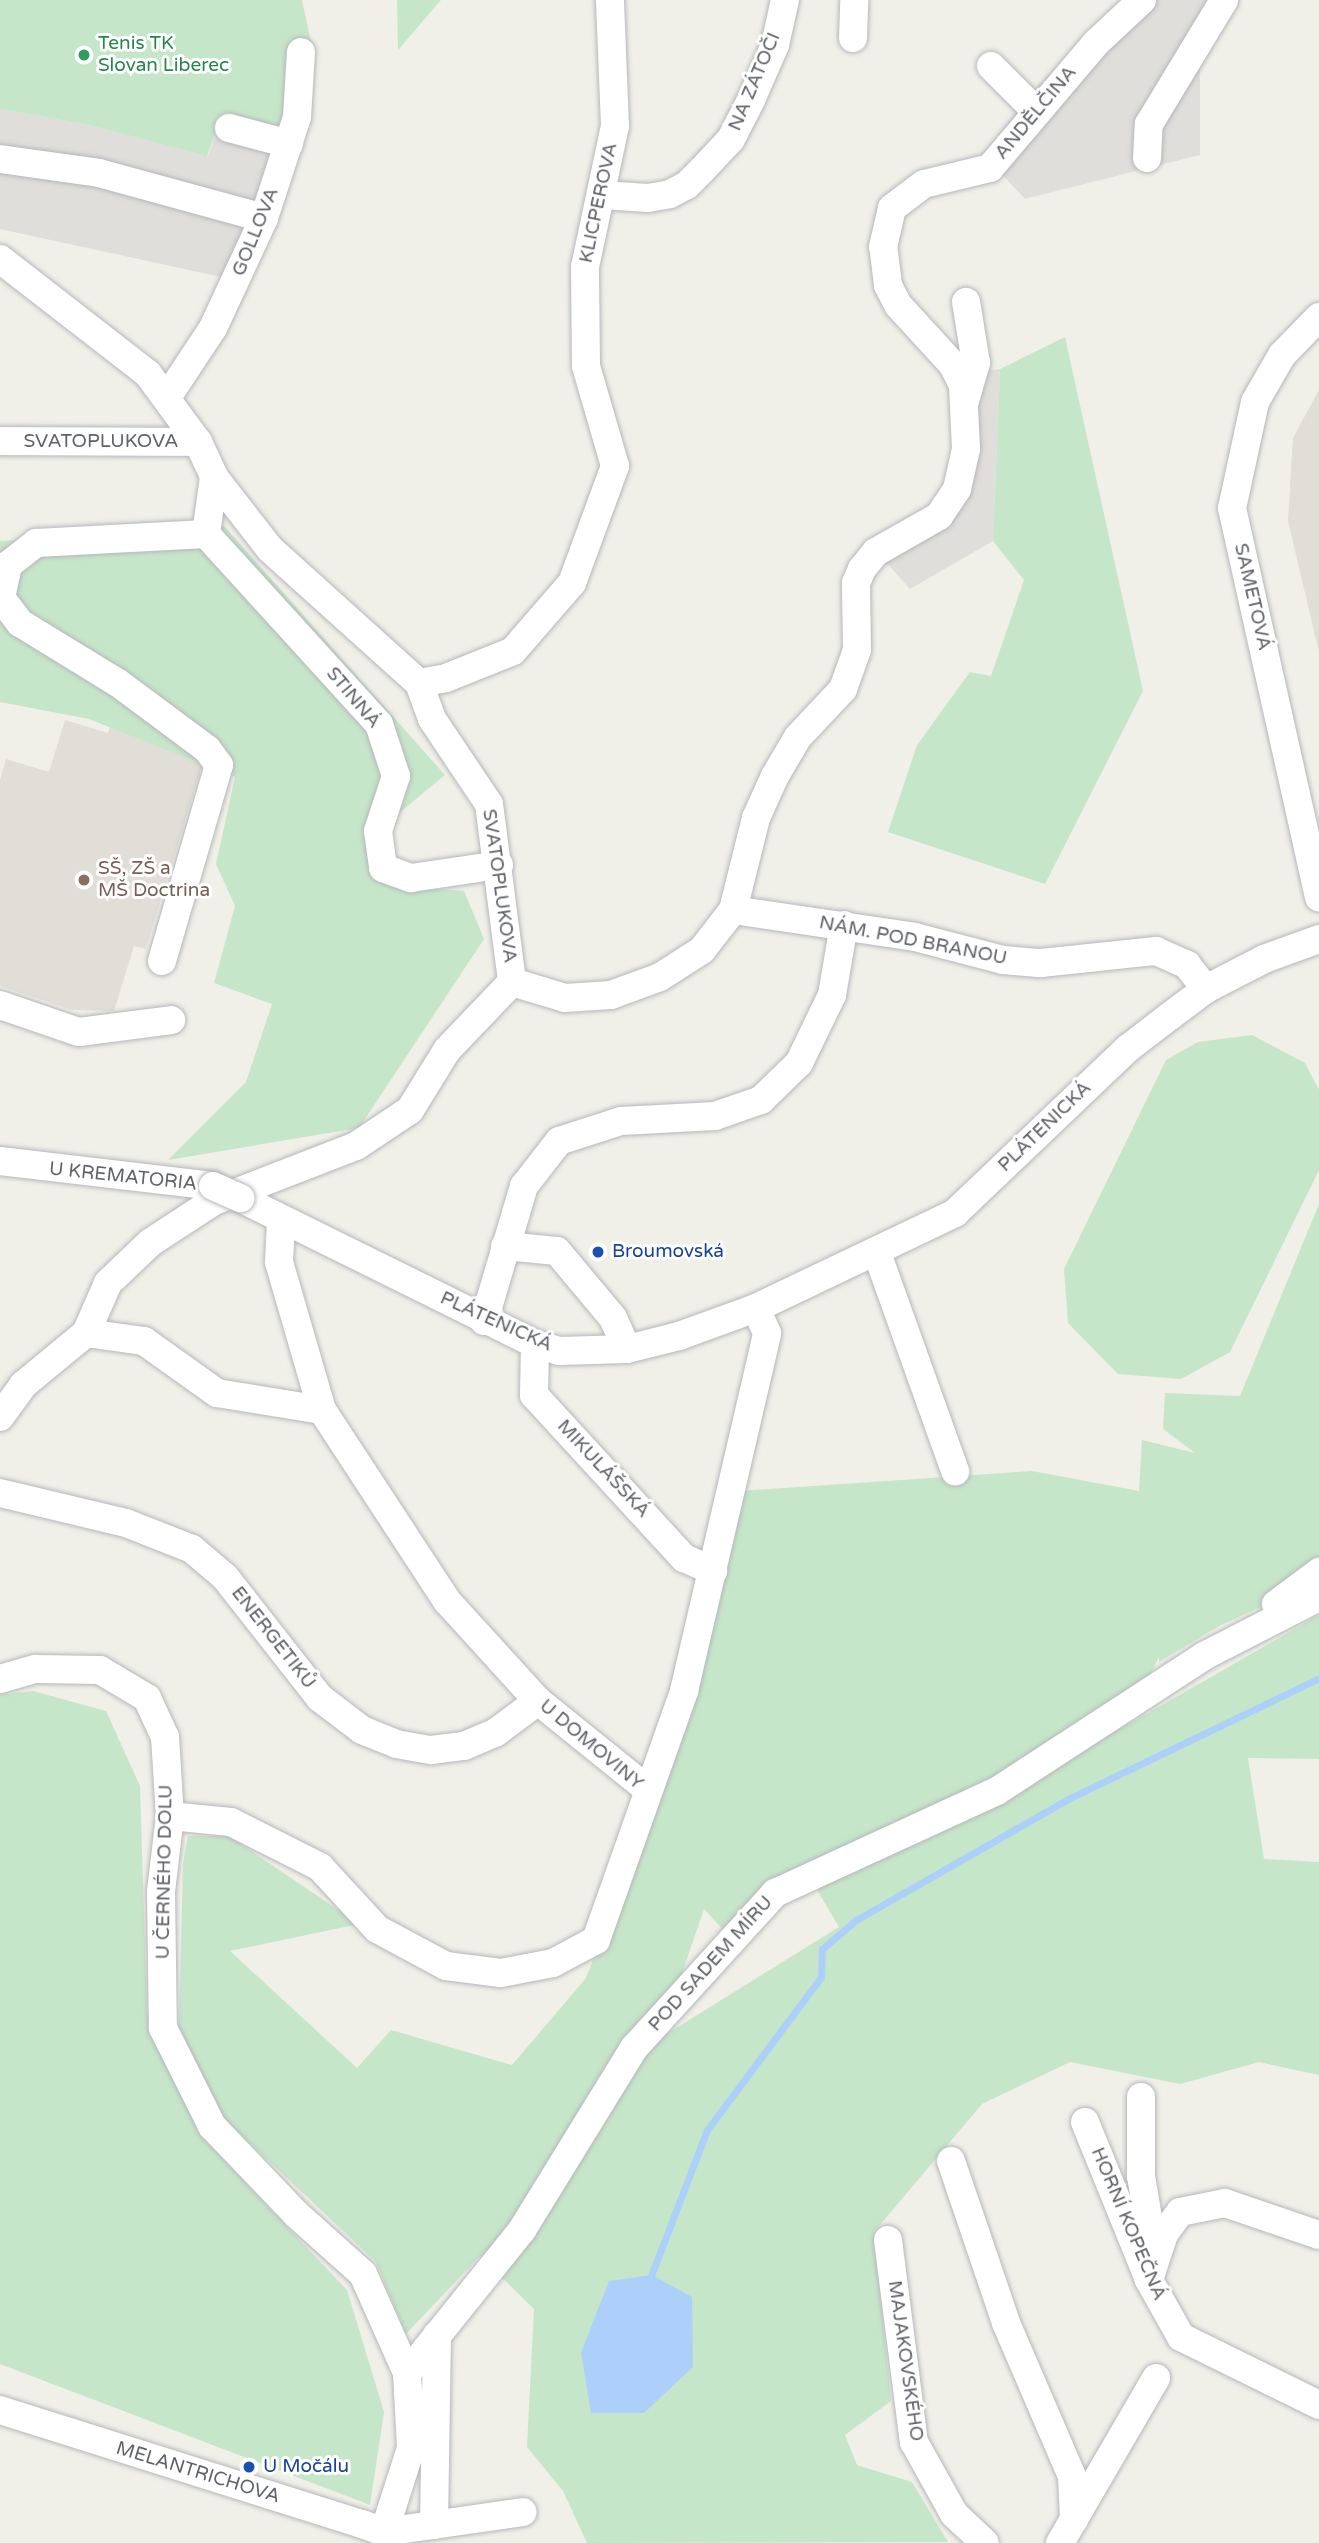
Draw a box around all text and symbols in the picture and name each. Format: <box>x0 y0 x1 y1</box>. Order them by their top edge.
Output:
street label: NA ZÁTOČI <box>724 29 786 135</box>
place label: Tenis TK Slovan Liberec <box>98 33 229 77</box>
marker: Tenis TK Slovan Liberec <box>76 47 92 63</box>
street label: ANDĚLČINA <box>990 62 1082 164</box>
street label: KLICPEROVA <box>575 141 623 265</box>
street label: GOLLOVA <box>228 184 284 280</box>
street label: SVATOPLUKOVA <box>23 431 179 453</box>
street label: SAMETOVÁ <box>1229 541 1275 653</box>
street label: STINNÁ <box>321 663 385 733</box>
street label: SVATOPLUKOVA <box>477 808 521 964</box>
place label: SŠ, ZŠ a MŠ Doctrina <box>98 858 210 902</box>
marker: SŠ, ZŠ a MŠ Doctrina <box>76 872 92 888</box>
street label: NÁM. POD BRANOU <box>817 912 1009 970</box>
street label: PLÁTENICKÁ <box>994 1077 1096 1177</box>
street label: U KREMATORIA <box>48 1158 198 1196</box>
place label: Broumovská <box>612 1241 724 1263</box>
marker: Broumovská <box>590 1244 606 1260</box>
street label: PLÁTENICKÁ <box>436 1287 556 1357</box>
street label: MIKULÁŠSKÁ <box>552 1415 654 1523</box>
street label: ENERGETIKŮ <box>226 1582 320 1694</box>
street label: U DOMOVINY <box>534 1695 648 1795</box>
street label: U ČERNÉHO DOLU <box>152 1784 178 1960</box>
street label: POD SADEM MÍRU <box>644 1891 778 2037</box>
street label: HORNÍ KOPEČNÁ <box>1085 2144 1171 2304</box>
street label: MAJAKOVSKÉHO <box>882 2279 928 2443</box>
street label: MELANTRICHOVA <box>113 2437 283 2509</box>
place label: U Močálu <box>263 2456 349 2478</box>
marker: U Močálu <box>241 2459 257 2475</box>

